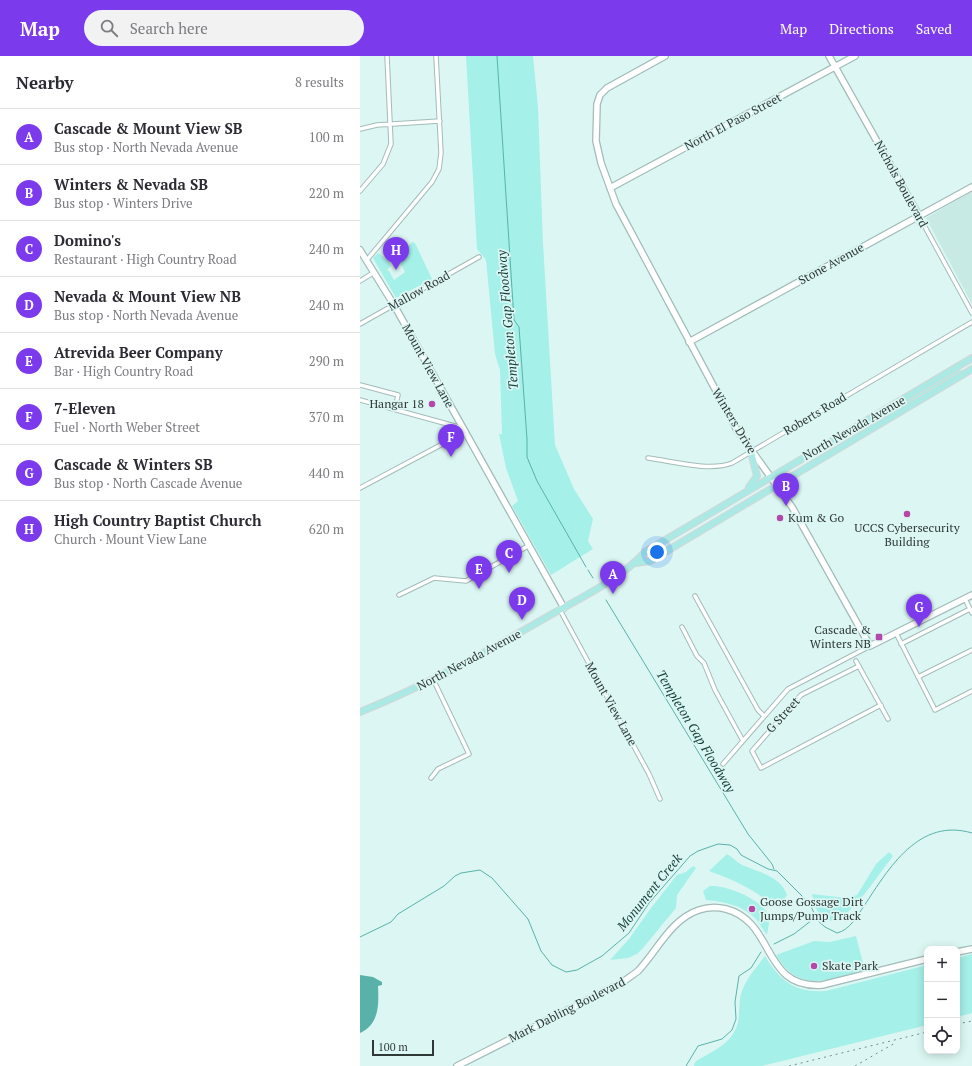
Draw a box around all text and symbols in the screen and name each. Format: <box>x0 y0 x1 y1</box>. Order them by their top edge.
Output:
search box <box>84 10 364 46</box>
text: Map <box>20 16 60 41</box>
icon: search <box>98 17 120 39</box>
text: Search here <box>130 18 208 38</box>
text: Map <box>780 19 807 38</box>
text: Directions <box>829 19 894 38</box>
text: Saved <box>916 19 952 38</box>
text: Nearby <box>16 71 74 94</box>
text: 8 results <box>295 73 344 91</box>
street label: North El Paso Street <box>682 89 784 154</box>
text: Cascade & Mount View SB <box>54 118 243 138</box>
text: A <box>24 128 34 146</box>
text: 100 m <box>309 128 344 146</box>
text: Bus stop · North Nevada Avenue <box>54 138 238 156</box>
street label: Nichols Boulevard <box>871 138 932 230</box>
text: Winters & Nevada SB <box>54 174 208 194</box>
text: B <box>25 184 33 202</box>
text: 220 m <box>309 184 344 202</box>
text: Bus stop · Winters Drive <box>54 194 193 212</box>
text: Domino's <box>54 230 121 250</box>
pin: H <box>383 237 409 270</box>
street label: Stone Avenue <box>795 239 866 288</box>
text: C <box>25 240 33 258</box>
text: 240 m <box>309 240 344 258</box>
water label: Templeton Gap Floodway <box>492 248 522 391</box>
text: Restaurant · High Country Road <box>54 250 237 268</box>
street label: Mallow Road <box>385 267 453 314</box>
text: Nevada & Mount View NB <box>54 286 241 306</box>
text: D <box>24 296 34 314</box>
text: 240 m <box>309 296 344 314</box>
text: Bus stop · North Nevada Avenue <box>54 306 238 324</box>
street label: Mount View Lane <box>399 321 458 410</box>
text: Atrevida Beer Company <box>54 342 223 362</box>
text: E <box>25 352 33 370</box>
text: 290 m <box>309 352 344 370</box>
text: Bar · High Country Road <box>54 362 193 380</box>
street label: Winters Drive <box>709 385 760 456</box>
street label: Roberts Road <box>781 389 849 438</box>
street label: North Nevada Avenue <box>800 392 908 463</box>
place label: Hangar 18 <box>369 396 424 411</box>
text: 7-Eleven <box>54 398 116 418</box>
marker: Hangar 18 <box>427 399 437 409</box>
text: F <box>25 408 33 426</box>
text: 370 m <box>309 408 344 426</box>
text: Fuel · North Weber Street <box>54 418 200 436</box>
pin: F <box>438 424 464 457</box>
text: Cascade & Winters SB <box>54 454 213 474</box>
text: G <box>24 464 34 482</box>
text: 440 m <box>309 464 344 482</box>
pin: B <box>773 473 799 506</box>
text: Bus stop · North Cascade Avenue <box>54 474 242 492</box>
marker: UCCS Cybersecurity Building <box>902 509 912 519</box>
text: High Country Baptist Church <box>54 510 262 530</box>
place label: Kum & Go <box>788 510 845 525</box>
marker: Kum & Go <box>775 513 785 523</box>
text: H <box>24 520 34 538</box>
text: 620 m <box>309 520 344 538</box>
place label: UCCS Cybersecurity Building <box>854 520 961 549</box>
text: Church · Mount View Lane <box>54 530 207 548</box>
pin: C <box>496 540 522 573</box>
your location <box>647 542 667 562</box>
pin: E <box>466 556 492 589</box>
pin: A <box>600 561 626 594</box>
pin: D <box>509 587 535 620</box>
pin: G <box>906 594 932 627</box>
place label: Cascade & Winters NB <box>810 622 872 651</box>
street label: North Nevada Avenue <box>414 626 523 693</box>
marker: Cascade & Winters NB <box>874 632 884 642</box>
street label: Mount View Lane <box>582 659 641 748</box>
water label: Templeton Gap Floodway <box>652 666 740 797</box>
street label: G Street <box>763 693 803 736</box>
water label: Monument Creek <box>612 849 686 935</box>
place label: Goose Gossage Dirt Jumps/Pump Track <box>760 894 864 923</box>
marker: Goose Gossage Dirt Jumps/Pump Track <box>747 904 757 914</box>
map controls <box>924 946 960 1054</box>
button: + <box>924 946 960 982</box>
place label: Skate Park <box>822 958 879 973</box>
marker: Skate Park <box>809 961 819 971</box>
street label: Mark Dabling Boulevard <box>506 974 628 1045</box>
button: − <box>924 982 960 1018</box>
button: locate <box>924 1018 960 1054</box>
scale bar <box>372 1038 434 1057</box>
text: 100 m <box>378 1040 408 1054</box>

